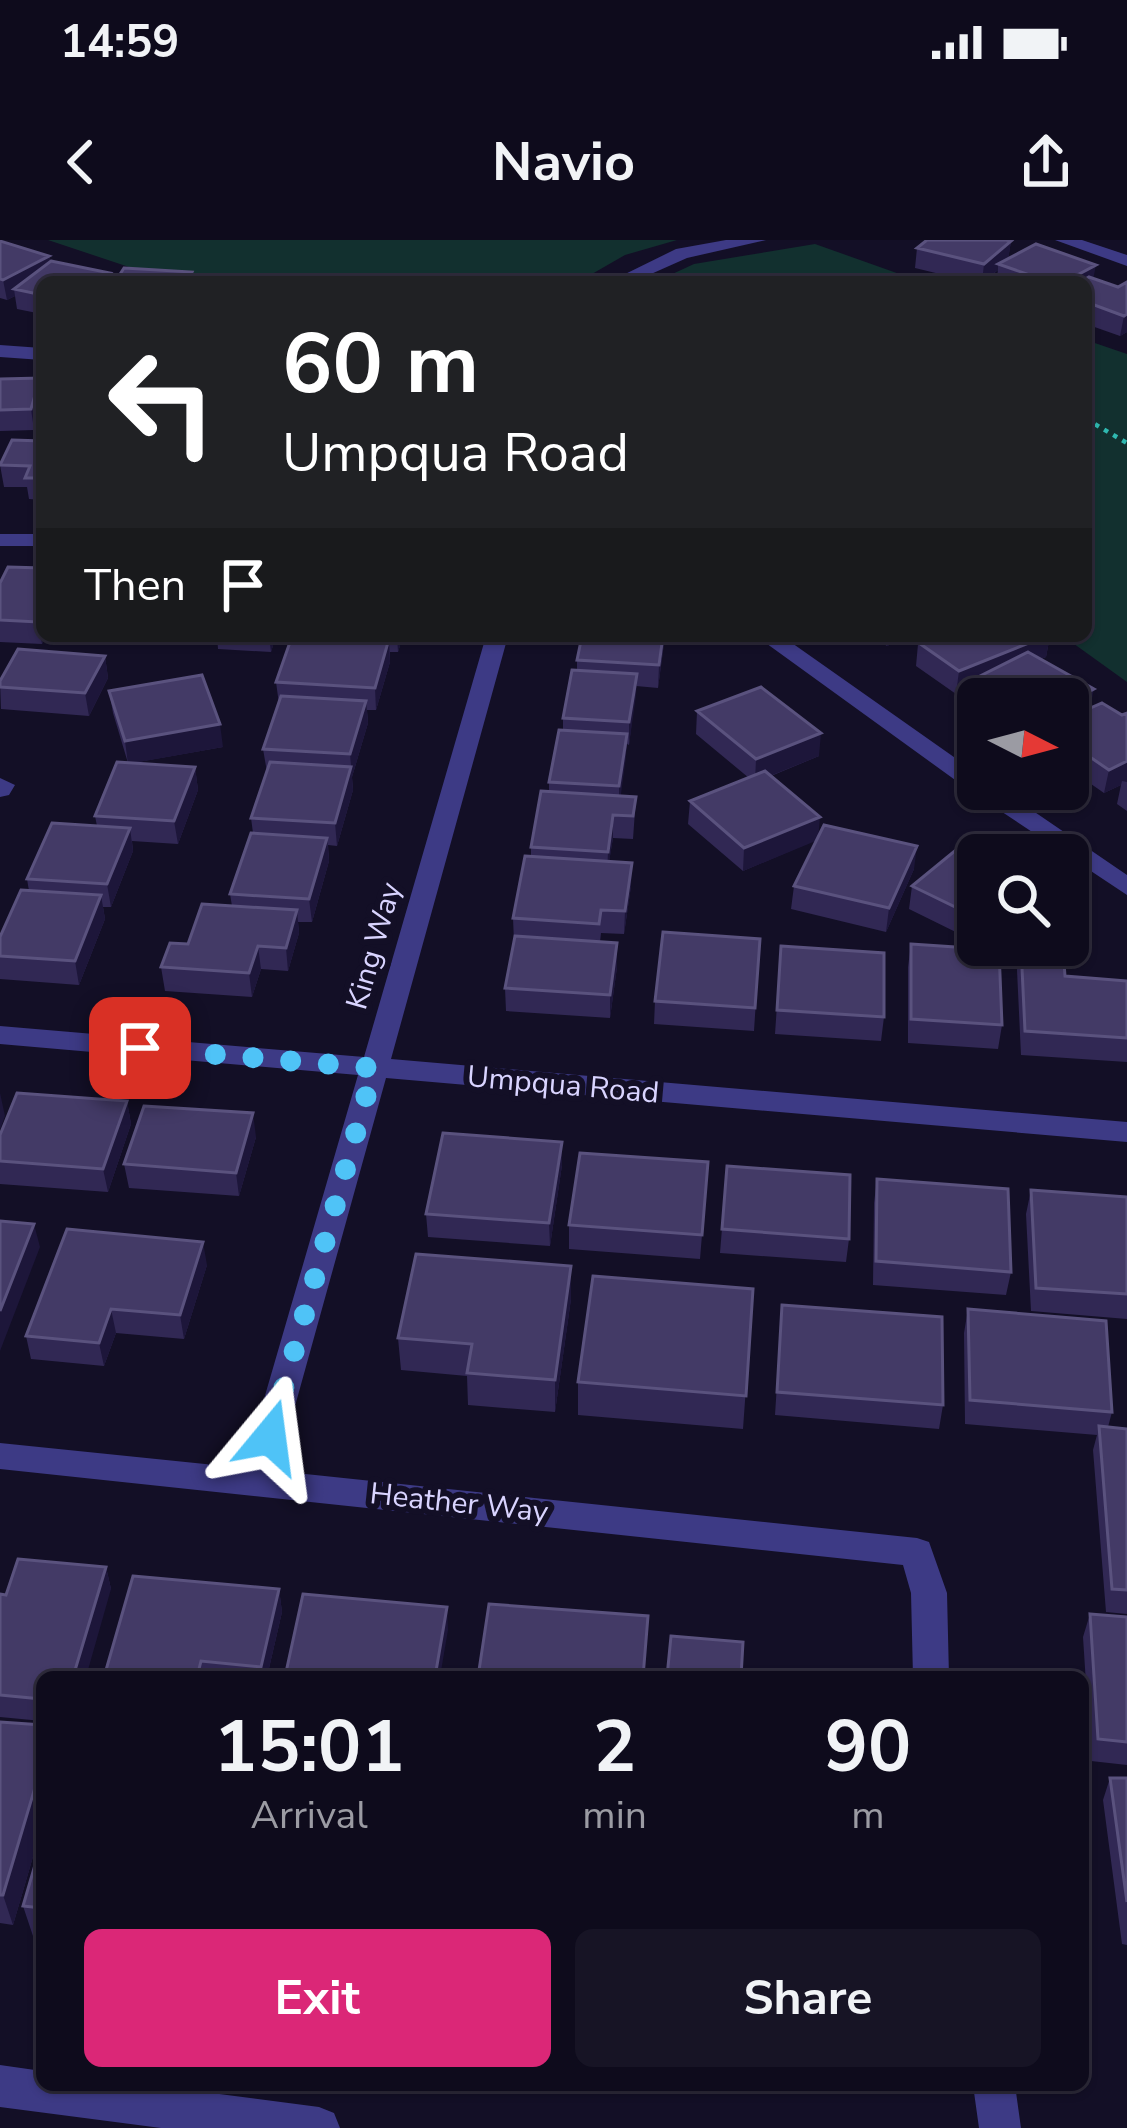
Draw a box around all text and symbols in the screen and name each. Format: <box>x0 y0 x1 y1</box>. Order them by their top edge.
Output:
text: 14:59 <box>60 12 179 73</box>
text: Navio <box>492 125 635 199</box>
icon: back <box>48 129 114 195</box>
icon: share <box>1013 129 1079 195</box>
text: 60 m <box>282 307 479 422</box>
icon: left <box>84 324 240 480</box>
text: Umpqua Road <box>282 416 629 490</box>
icon: arrive <box>210 552 276 618</box>
text: Then <box>84 555 186 616</box>
north arrow <box>957 678 1089 810</box>
map controls <box>957 678 1089 966</box>
button: search <box>957 834 1089 966</box>
street label: King Way <box>336 877 412 1014</box>
pin <box>89 997 191 1099</box>
icon: arrive <box>107 1015 173 1081</box>
street label: Umpqua Road <box>465 1056 661 1114</box>
position arrow <box>207 1374 333 1500</box>
street label: Heather Way <box>368 1473 551 1533</box>
text: 15:01 <box>214 1698 404 1796</box>
text: 2 <box>593 1698 636 1796</box>
text: 90 <box>825 1698 911 1796</box>
text: Arrival <box>251 1789 368 1842</box>
text: min <box>582 1789 647 1842</box>
text: m <box>851 1789 885 1842</box>
button: Exit <box>84 1929 551 2067</box>
button: Share <box>575 1929 1041 2067</box>

